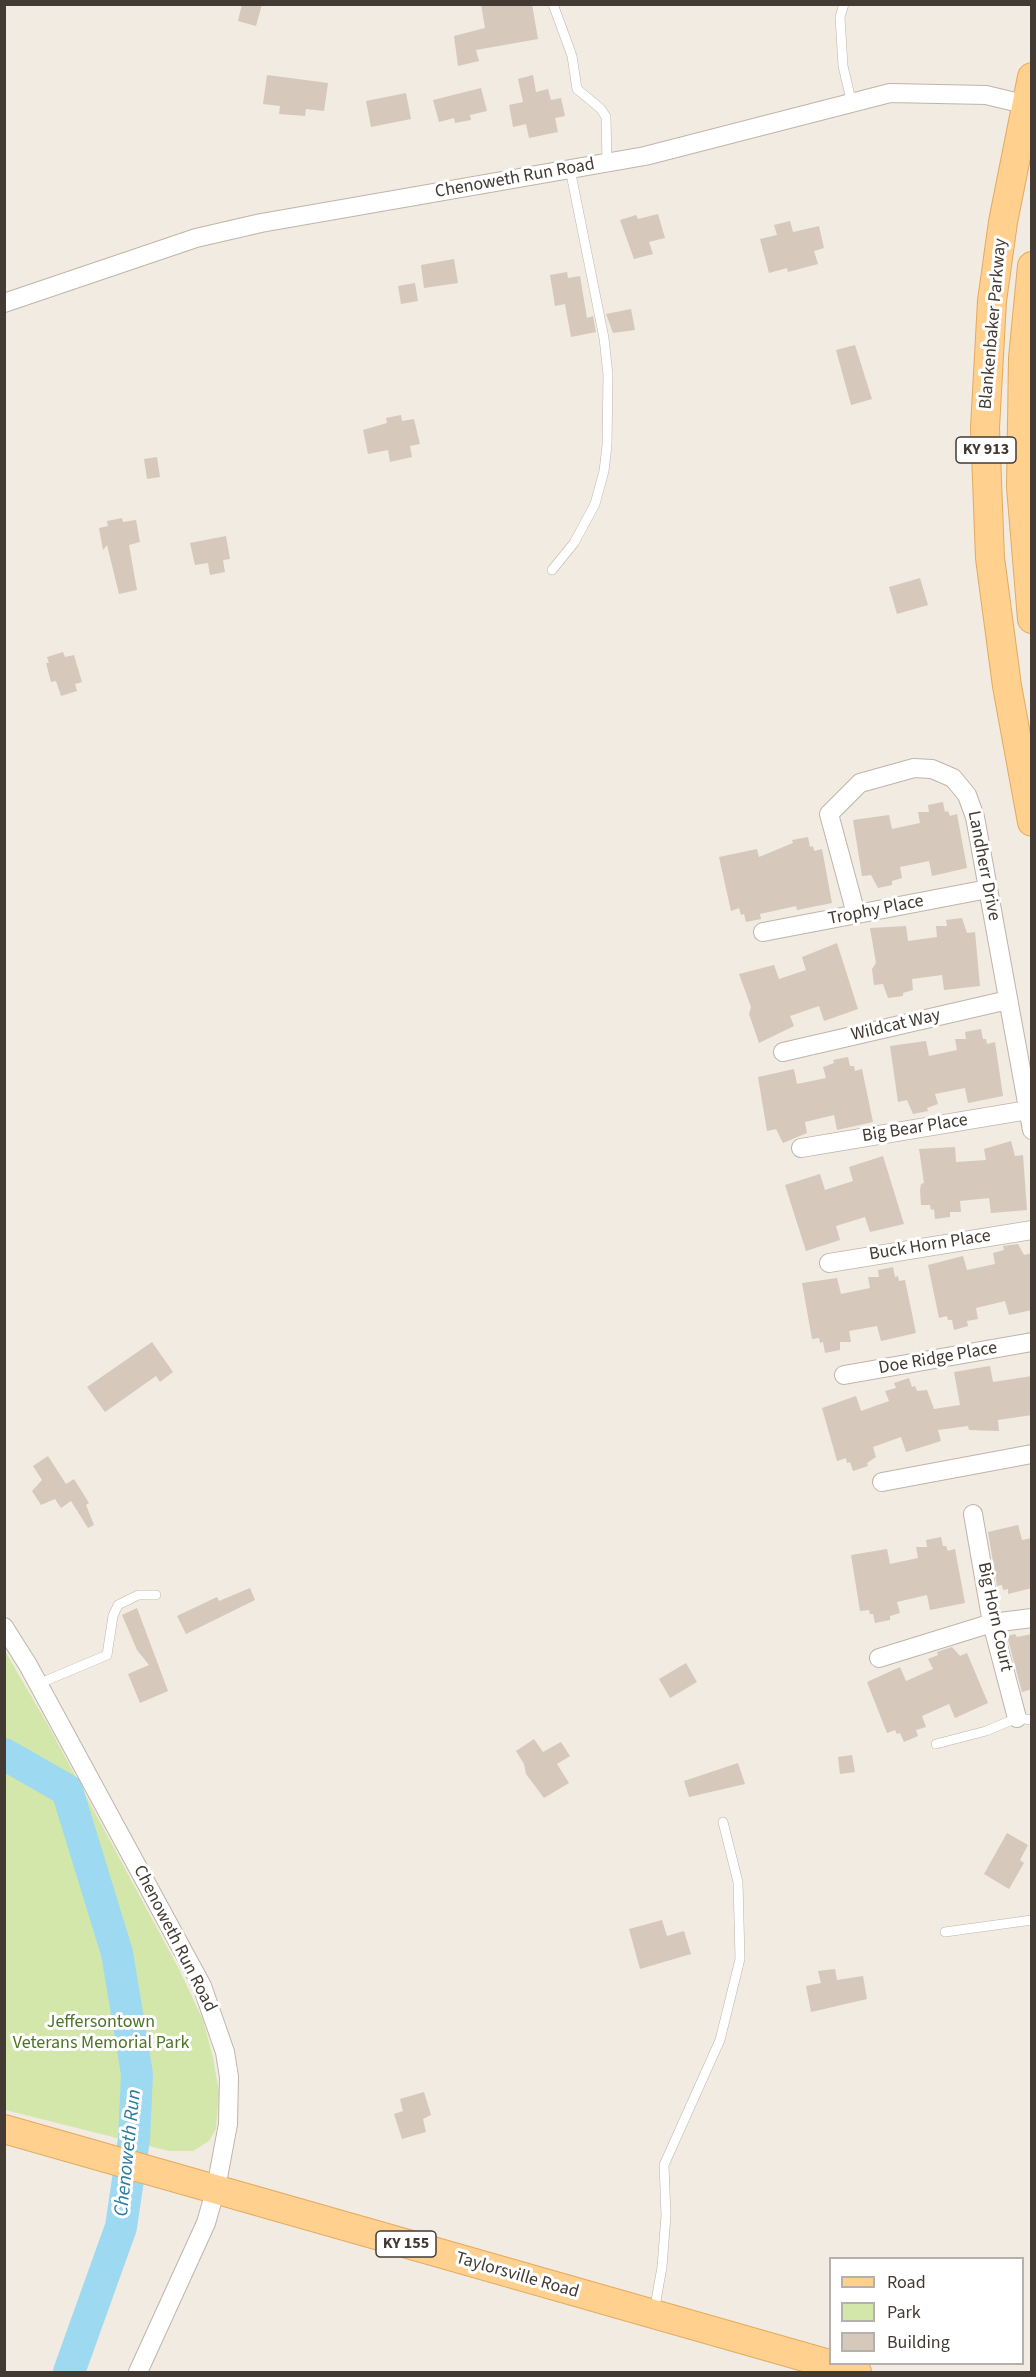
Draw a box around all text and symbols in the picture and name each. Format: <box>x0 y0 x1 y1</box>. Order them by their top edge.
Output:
street label: Chenoweth Run Road <box>433 154 597 204</box>
street label: Blankenbaker Parkway <box>976 238 1012 410</box>
road number: KY 913 <box>956 437 1016 463</box>
street label: Landherr Drive <box>962 809 1004 923</box>
street label: Trophy Place <box>826 891 926 931</box>
street label: Wildcat Way <box>849 1005 943 1047</box>
street label: Big Bear Place <box>861 1110 969 1148</box>
street label: Buck Horn Place <box>868 1226 992 1266</box>
street label: Doe Ridge Place <box>877 1338 999 1380</box>
street label: Big Horn Court <box>972 1560 1016 1674</box>
street label: Chenoweth Run Road <box>128 1862 220 2016</box>
park label: Jeffersontown Veterans Memorial Park <box>13 2012 189 2054</box>
water label: Chenoweth Run <box>110 2088 148 2218</box>
road number: KY 155 <box>376 2231 436 2257</box>
street label: Taylorsville Road <box>453 2248 581 2304</box>
legend <box>829 2257 1024 2365</box>
text: Road <box>887 2270 926 2295</box>
text: Park <box>887 2300 921 2325</box>
text: Building <box>887 2330 950 2355</box>

